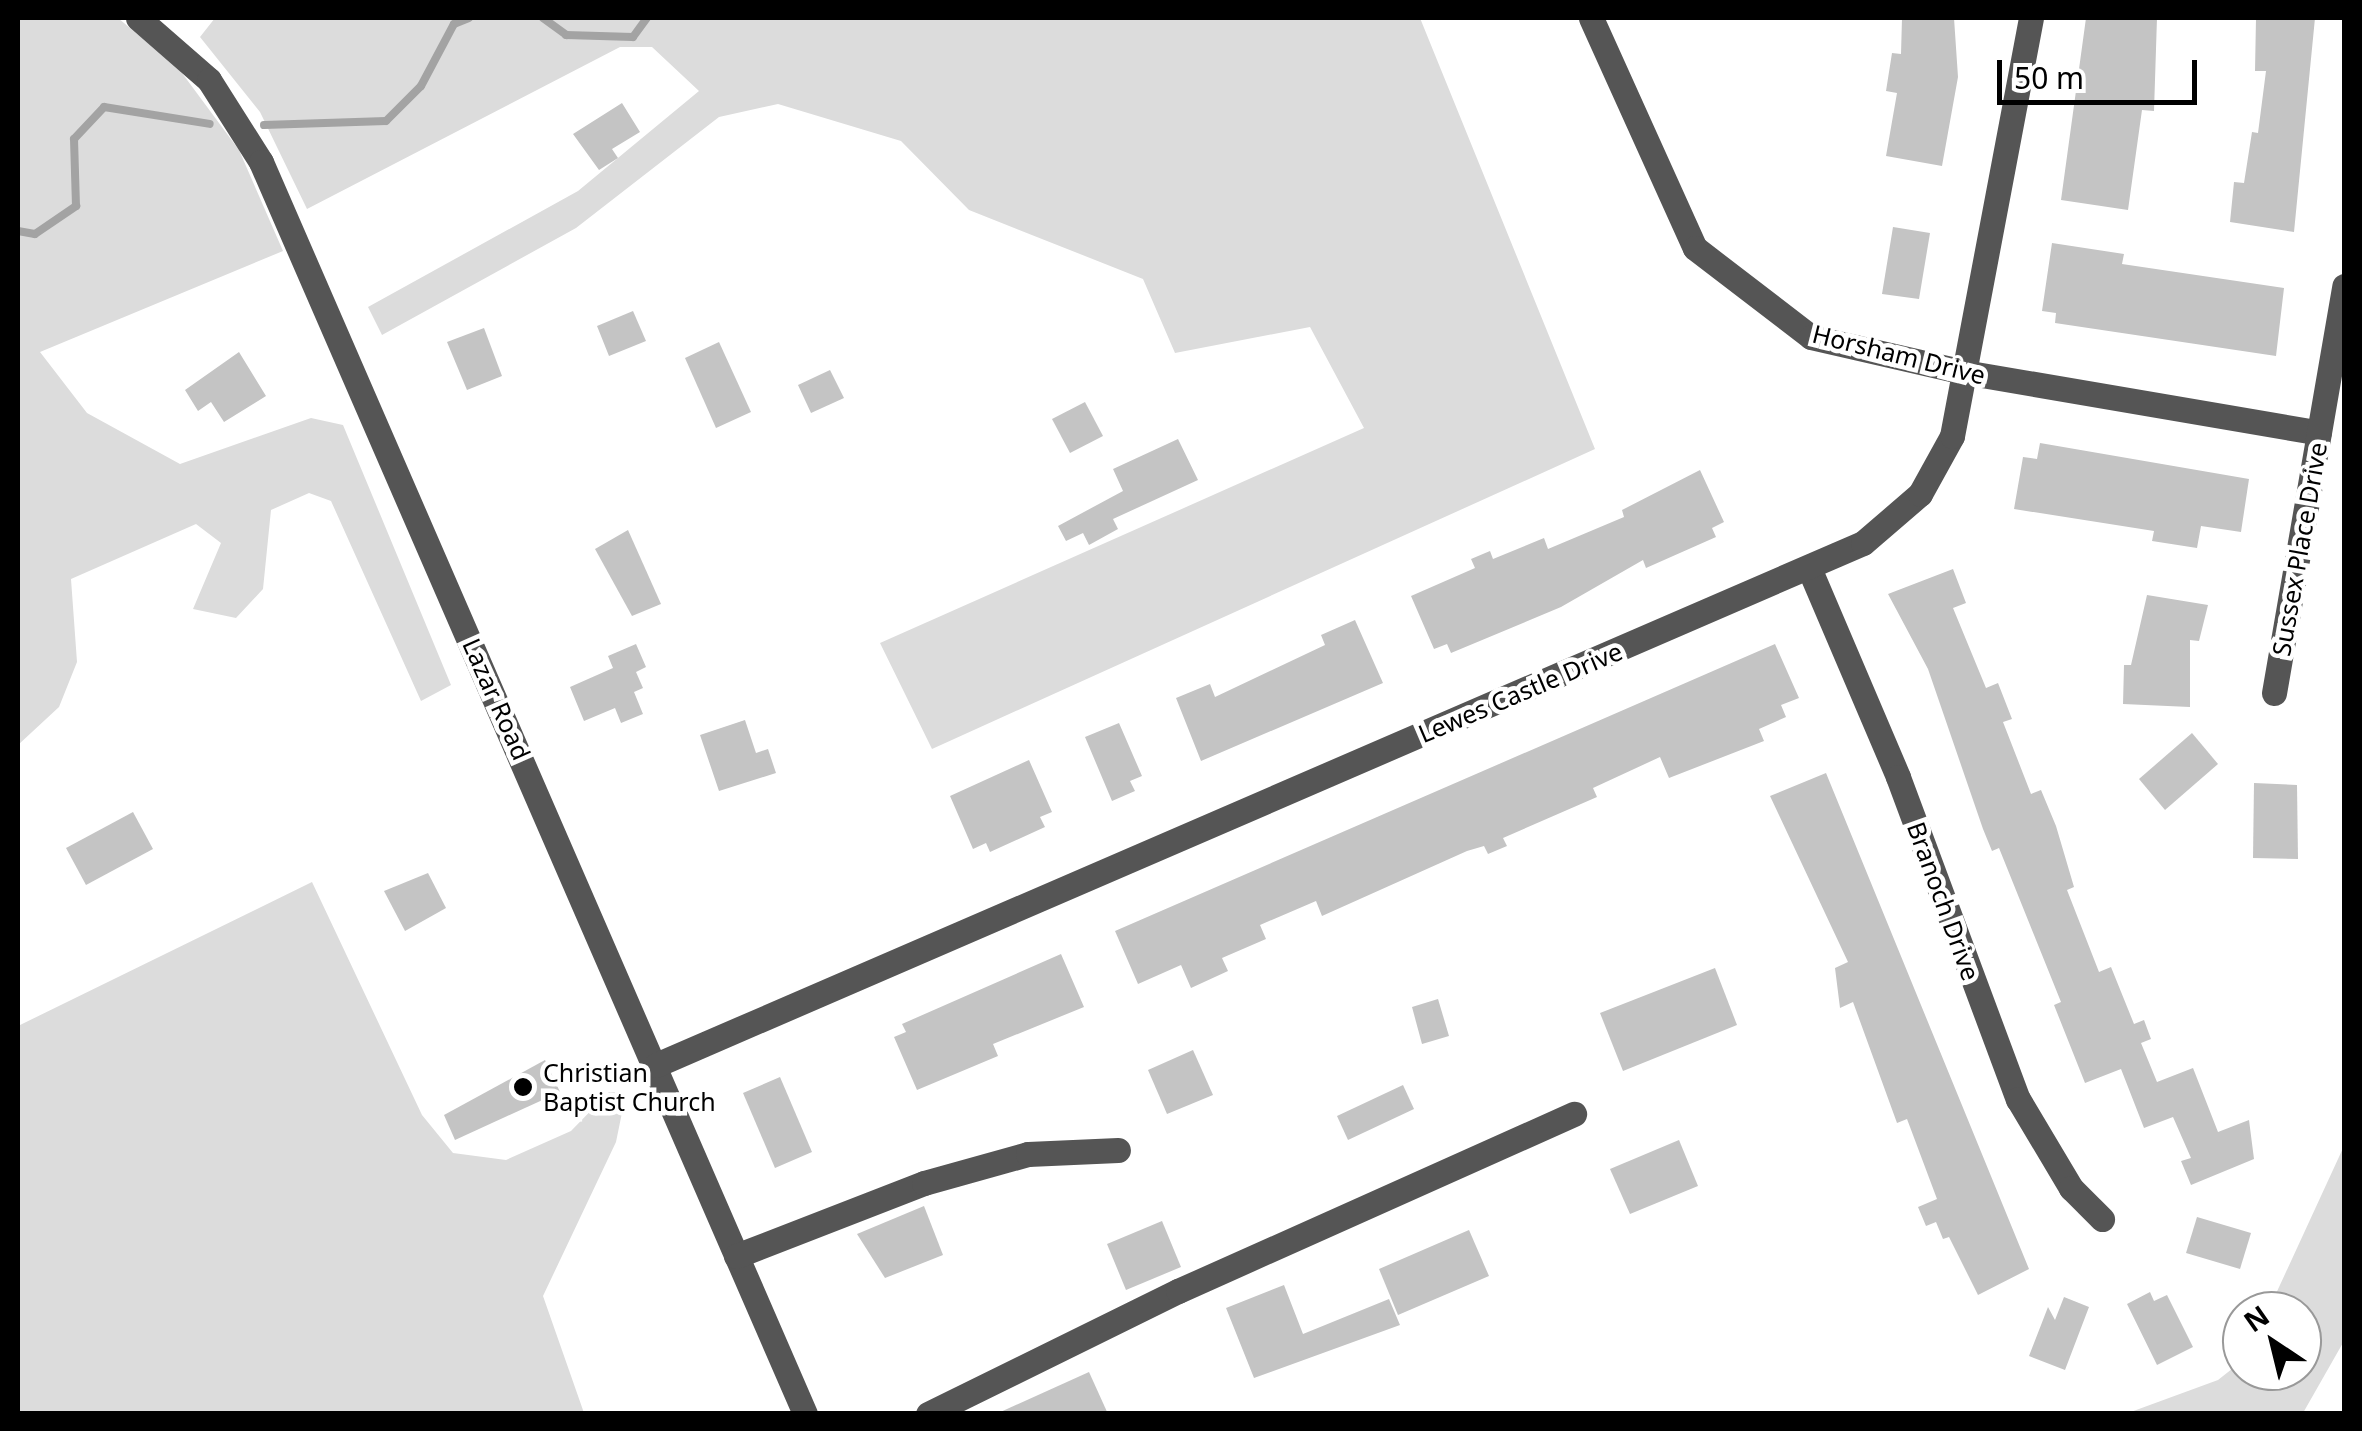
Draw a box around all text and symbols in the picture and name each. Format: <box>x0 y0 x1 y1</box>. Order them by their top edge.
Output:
scale bar <box>2002 40 2202 102</box>
text: 50 m <box>2014 57 2084 98</box>
street label: Horsham Drive <box>1809 318 1989 390</box>
street label: Sussex Place Drive <box>2265 440 2333 658</box>
street label: Lazar Road <box>457 634 537 764</box>
street label: Lewes Castle Drive <box>1414 635 1626 749</box>
street label: Branoch Drive <box>1901 818 1987 984</box>
place label: Christian Baptist Church <box>543 1058 716 1117</box>
marker: Christian Baptist Church <box>512 1076 534 1098</box>
north arrow <box>2222 1291 2322 1391</box>
text: N <box>2236 1296 2276 1340</box>

